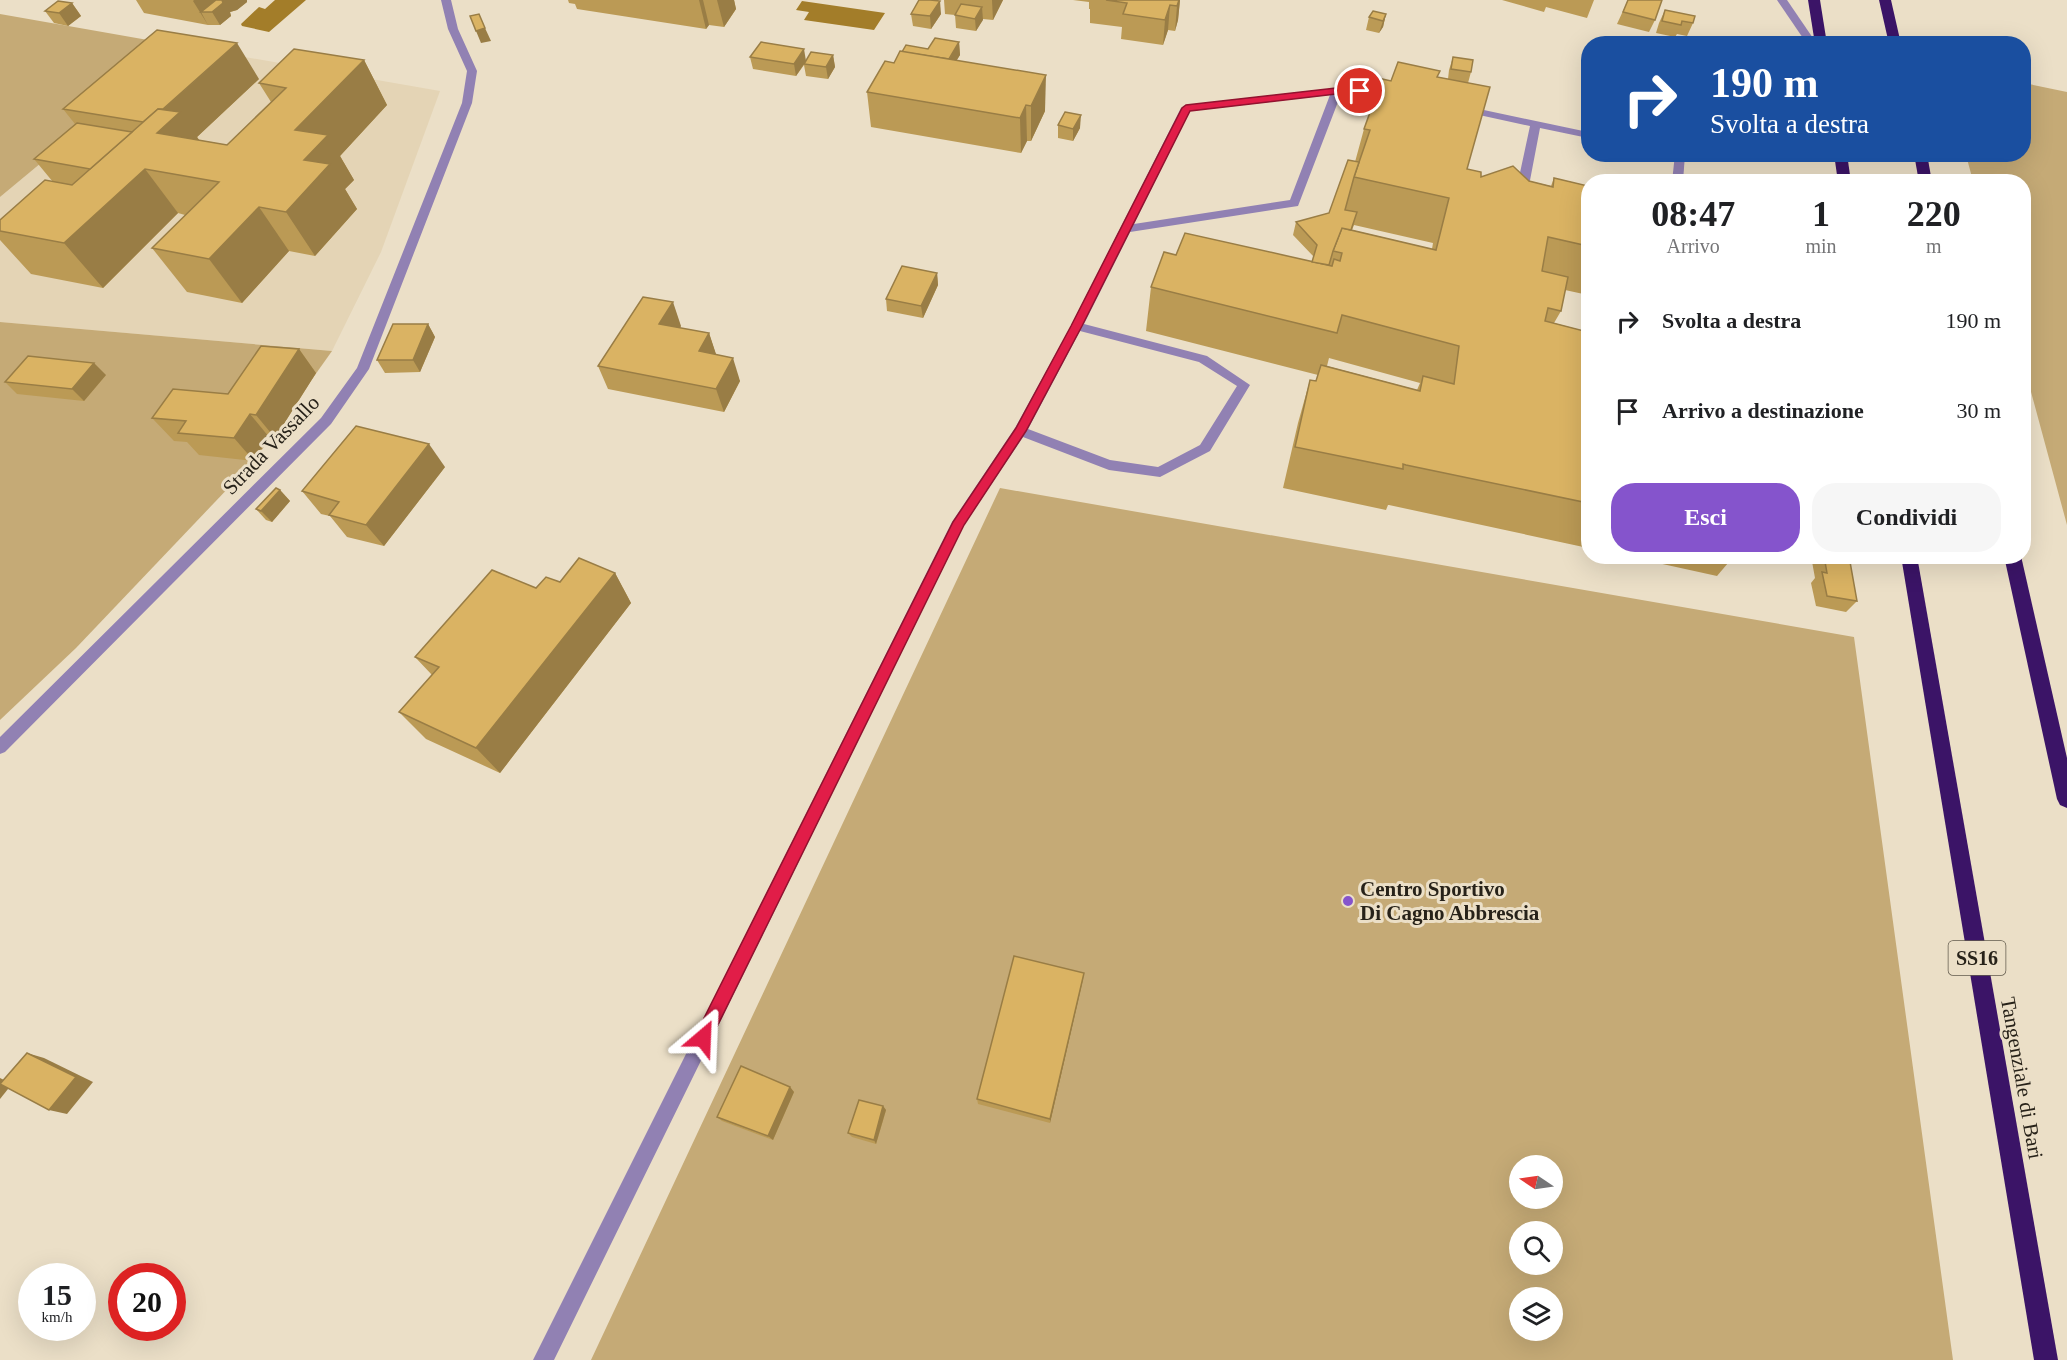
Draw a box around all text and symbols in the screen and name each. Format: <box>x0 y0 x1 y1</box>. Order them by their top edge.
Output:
icon: right <box>1611 60 1689 138</box>
text: 190 m <box>1710 60 1819 106</box>
pin <box>1334 65 1385 116</box>
icon: arrive <box>1343 74 1376 107</box>
text: Svolta a destra <box>1710 109 1869 139</box>
text: 08:47 <box>1651 194 1735 234</box>
text: 1 <box>1812 194 1830 234</box>
text: 220 <box>1907 194 1961 234</box>
text: Arrivo <box>1667 235 1720 257</box>
text: min <box>1805 235 1837 257</box>
text: m <box>1926 235 1942 257</box>
icon: right <box>1611 305 1644 338</box>
text: Svolta a destra <box>1662 308 1801 333</box>
text: 190 m <box>1945 308 2001 333</box>
street label: Strada Vassallo <box>218 390 324 500</box>
icon: arrive <box>1611 395 1644 428</box>
text: Arrivo a destinazione <box>1662 398 1864 423</box>
text: 30 m <box>1956 398 2001 423</box>
button: Esci <box>1611 483 1800 552</box>
button: Condividi <box>1812 483 2001 552</box>
place label: Centro Sportivo Di Cagno Abbrescia <box>1360 877 1540 925</box>
marker: Centro Sportivo Di Cagno Abbrescia <box>1341 894 1355 908</box>
road number: SS16 <box>1948 941 2006 975</box>
street label: Tangenziale di Bari <box>1996 995 2048 1161</box>
position arrow <box>671 1006 735 1070</box>
north arrow <box>1509 1155 1563 1209</box>
map controls <box>1509 1155 1563 1341</box>
button: search <box>1509 1221 1563 1275</box>
speed limit sign: 20 <box>108 1263 186 1341</box>
text: 15 <box>42 1278 72 1311</box>
button: layers <box>1509 1287 1563 1341</box>
text: km/h <box>42 1309 72 1325</box>

